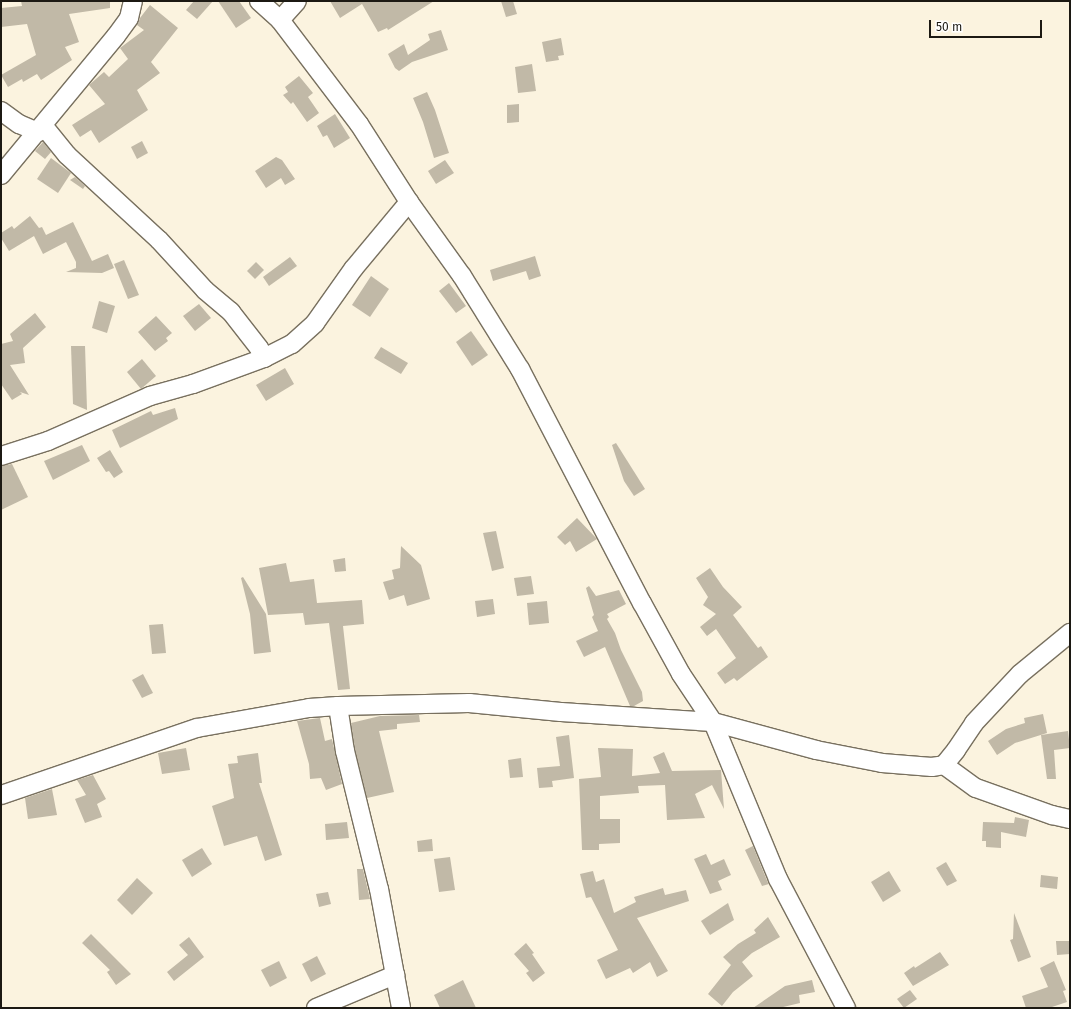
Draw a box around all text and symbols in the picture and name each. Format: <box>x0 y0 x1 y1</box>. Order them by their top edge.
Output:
scale bar <box>931 12 1044 38</box>
text: 50 m <box>936 20 962 34</box>

